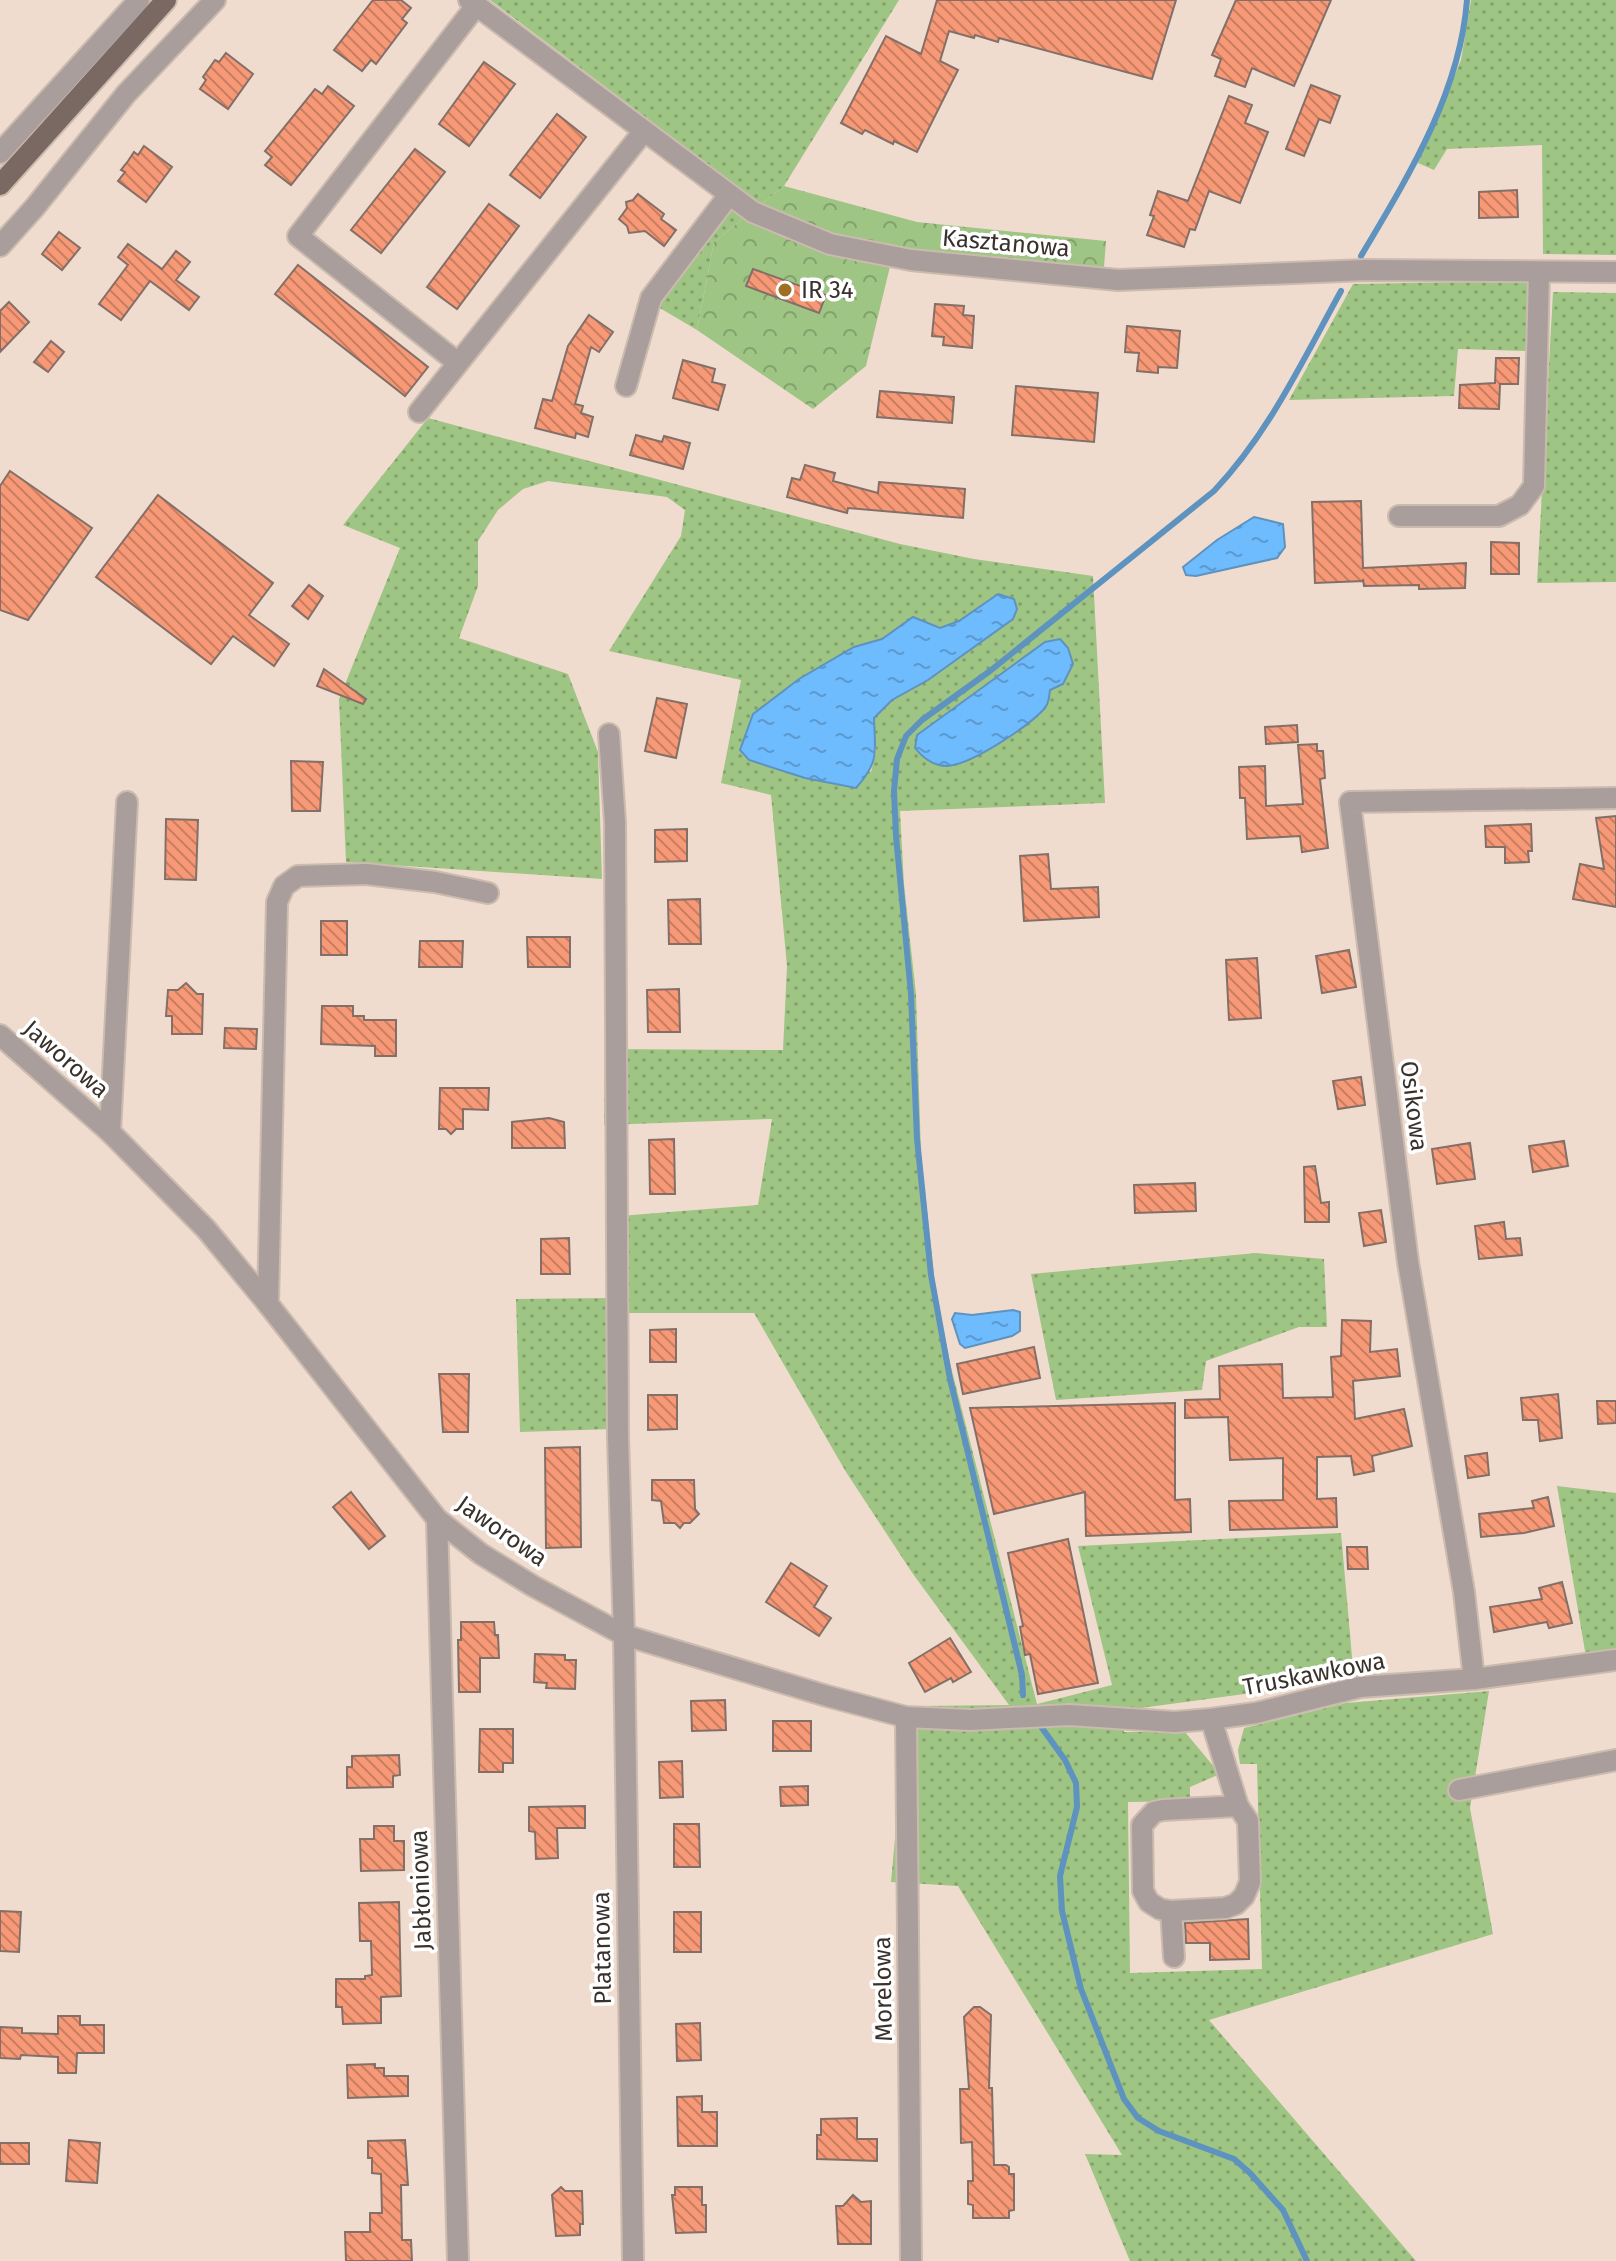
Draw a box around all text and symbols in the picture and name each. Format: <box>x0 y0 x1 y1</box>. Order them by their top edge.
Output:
street label: Kasztanowa <box>941 223 1071 263</box>
place label: IR 34 <box>801 276 854 304</box>
marker: IR 34 <box>776 281 794 299</box>
street label: Jaworowa <box>18 1014 114 1104</box>
street label: Osikowa <box>1395 1059 1433 1153</box>
street label: Jaworowa <box>451 1490 553 1572</box>
street label: Truskawkowa <box>1241 1646 1387 1702</box>
street label: Jabłoniowa <box>405 1829 437 1951</box>
street label: Platanowa <box>587 1891 617 2005</box>
street label: Morelowa <box>868 1936 898 2042</box>

